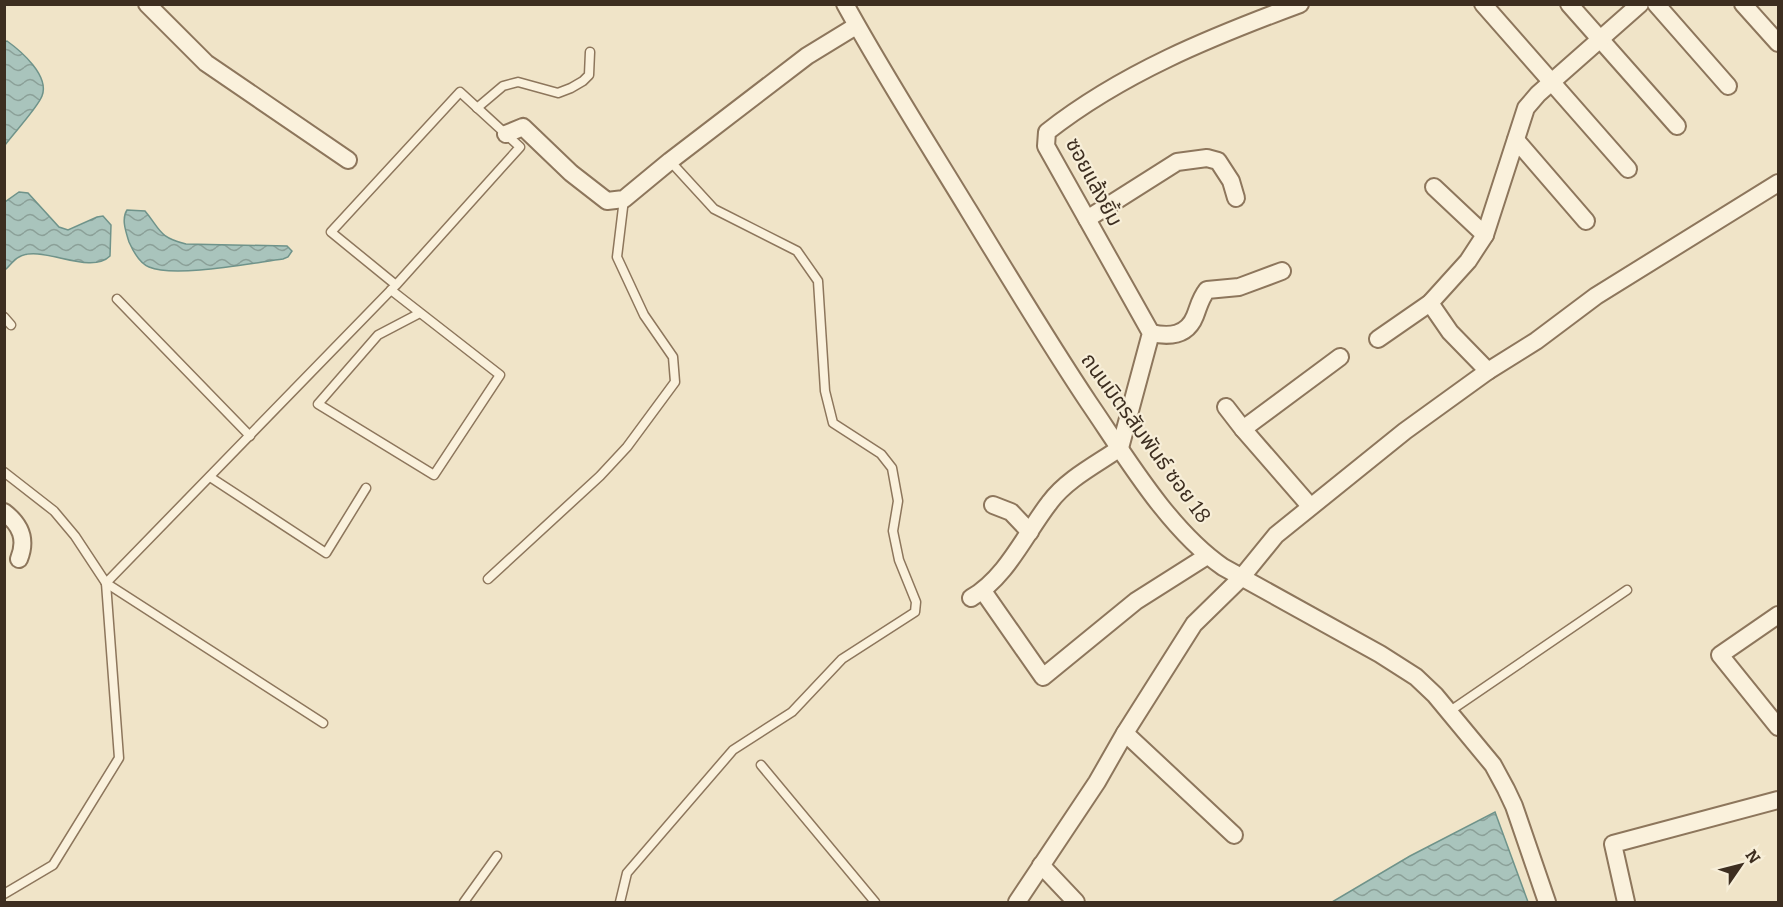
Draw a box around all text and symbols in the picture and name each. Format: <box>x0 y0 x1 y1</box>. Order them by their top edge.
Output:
street label: ซอยแล้งยิ้ม <box>1060 133 1129 231</box>
street label: ถนนมิตรสัมพันธ์ ซอย 18 <box>1075 348 1217 528</box>
north arrow <box>1711 835 1771 895</box>
text: N <box>1742 846 1764 867</box>

